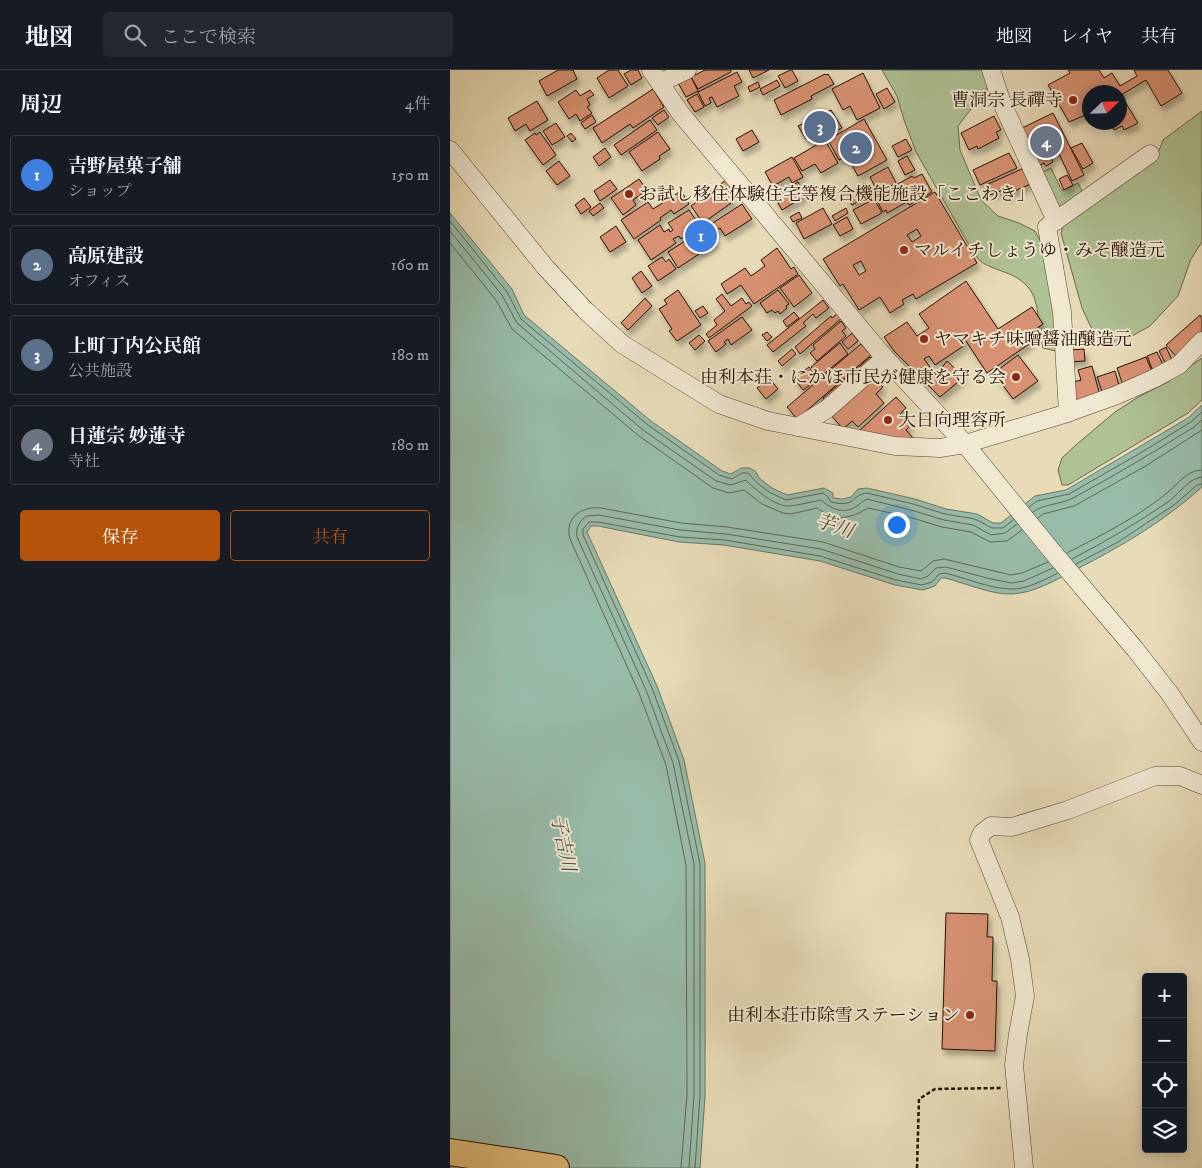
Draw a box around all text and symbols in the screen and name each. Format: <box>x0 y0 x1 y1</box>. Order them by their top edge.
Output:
search box <box>103 12 453 57</box>
icon: search <box>121 21 149 49</box>
text: 地図 <box>25 23 73 53</box>
text: ここで検索 <box>161 26 256 49</box>
text: 地図 <box>996 26 1032 48</box>
text: レイヤ <box>1060 26 1113 48</box>
text: 共有 <box>1141 26 1177 48</box>
north arrow <box>1082 85 1127 130</box>
place label: 曹洞宗 長禪寺 <box>951 90 1063 112</box>
text: 周辺 <box>20 92 62 118</box>
text: 4件 <box>405 94 430 114</box>
marker: 曹洞宗 長禪寺 <box>1067 94 1079 106</box>
pin: 3 <box>804 108 836 146</box>
pin: 4 <box>1030 123 1062 161</box>
pin: 2 <box>840 129 872 167</box>
text: 吉野屋菓子舗 <box>68 155 182 178</box>
text: 1 <box>34 165 40 185</box>
text: 150 m <box>391 165 429 185</box>
text: ショップ <box>68 181 132 201</box>
place label: お試し移住体験住宅等複合機能施設「ここわき」 <box>639 184 1035 206</box>
marker: お試し移住体験住宅等複合機能施設「ここわき」 <box>623 188 635 200</box>
pin: 1 <box>685 217 717 255</box>
place label: マルイチしょうゆ・みそ醸造元 <box>914 240 1165 262</box>
marker: マルイチしょうゆ・みそ醸造元 <box>898 244 910 256</box>
text: 高原建設 <box>68 245 144 268</box>
text: 2 <box>33 255 41 275</box>
text: 160 m <box>391 255 429 275</box>
text: オフィス <box>68 271 130 291</box>
place label: ヤマキチ味噌醤油醸造元 <box>934 329 1132 351</box>
marker: ヤマキチ味噌醤油醸造元 <box>918 333 930 345</box>
text: 上町丁内公民館 <box>68 335 201 358</box>
text: 3 <box>34 345 40 365</box>
text: 180 m <box>391 345 429 365</box>
text: 公共施設 <box>68 361 132 381</box>
place label: 由利本荘・にかほ市民が健康を守る会 <box>700 367 1006 389</box>
marker: 由利本荘・にかほ市民が健康を守る会 <box>1010 371 1022 383</box>
place label: 大日向理容所 <box>898 410 1006 432</box>
marker: 大日向理容所 <box>882 414 894 426</box>
text: 日蓮宗 妙蓮寺 <box>68 425 186 448</box>
text: 4 <box>32 435 42 455</box>
text: 180 m <box>391 435 429 455</box>
text: 寺社 <box>68 451 100 471</box>
button: 保存 <box>20 510 220 561</box>
button: 共有 <box>230 510 430 561</box>
water label: 芋川 <box>813 510 858 544</box>
your location <box>884 512 910 538</box>
water label: 子吉川 <box>545 813 580 876</box>
map controls <box>1142 973 1187 1153</box>
button: + <box>1142 973 1187 1018</box>
place label: 由利本荘市除雪ステーション <box>727 1005 960 1027</box>
marker: 由利本荘市除雪ステーション <box>964 1009 976 1021</box>
button: − <box>1142 1018 1187 1063</box>
button: locate <box>1142 1063 1187 1108</box>
button: layers <box>1142 1108 1187 1153</box>

